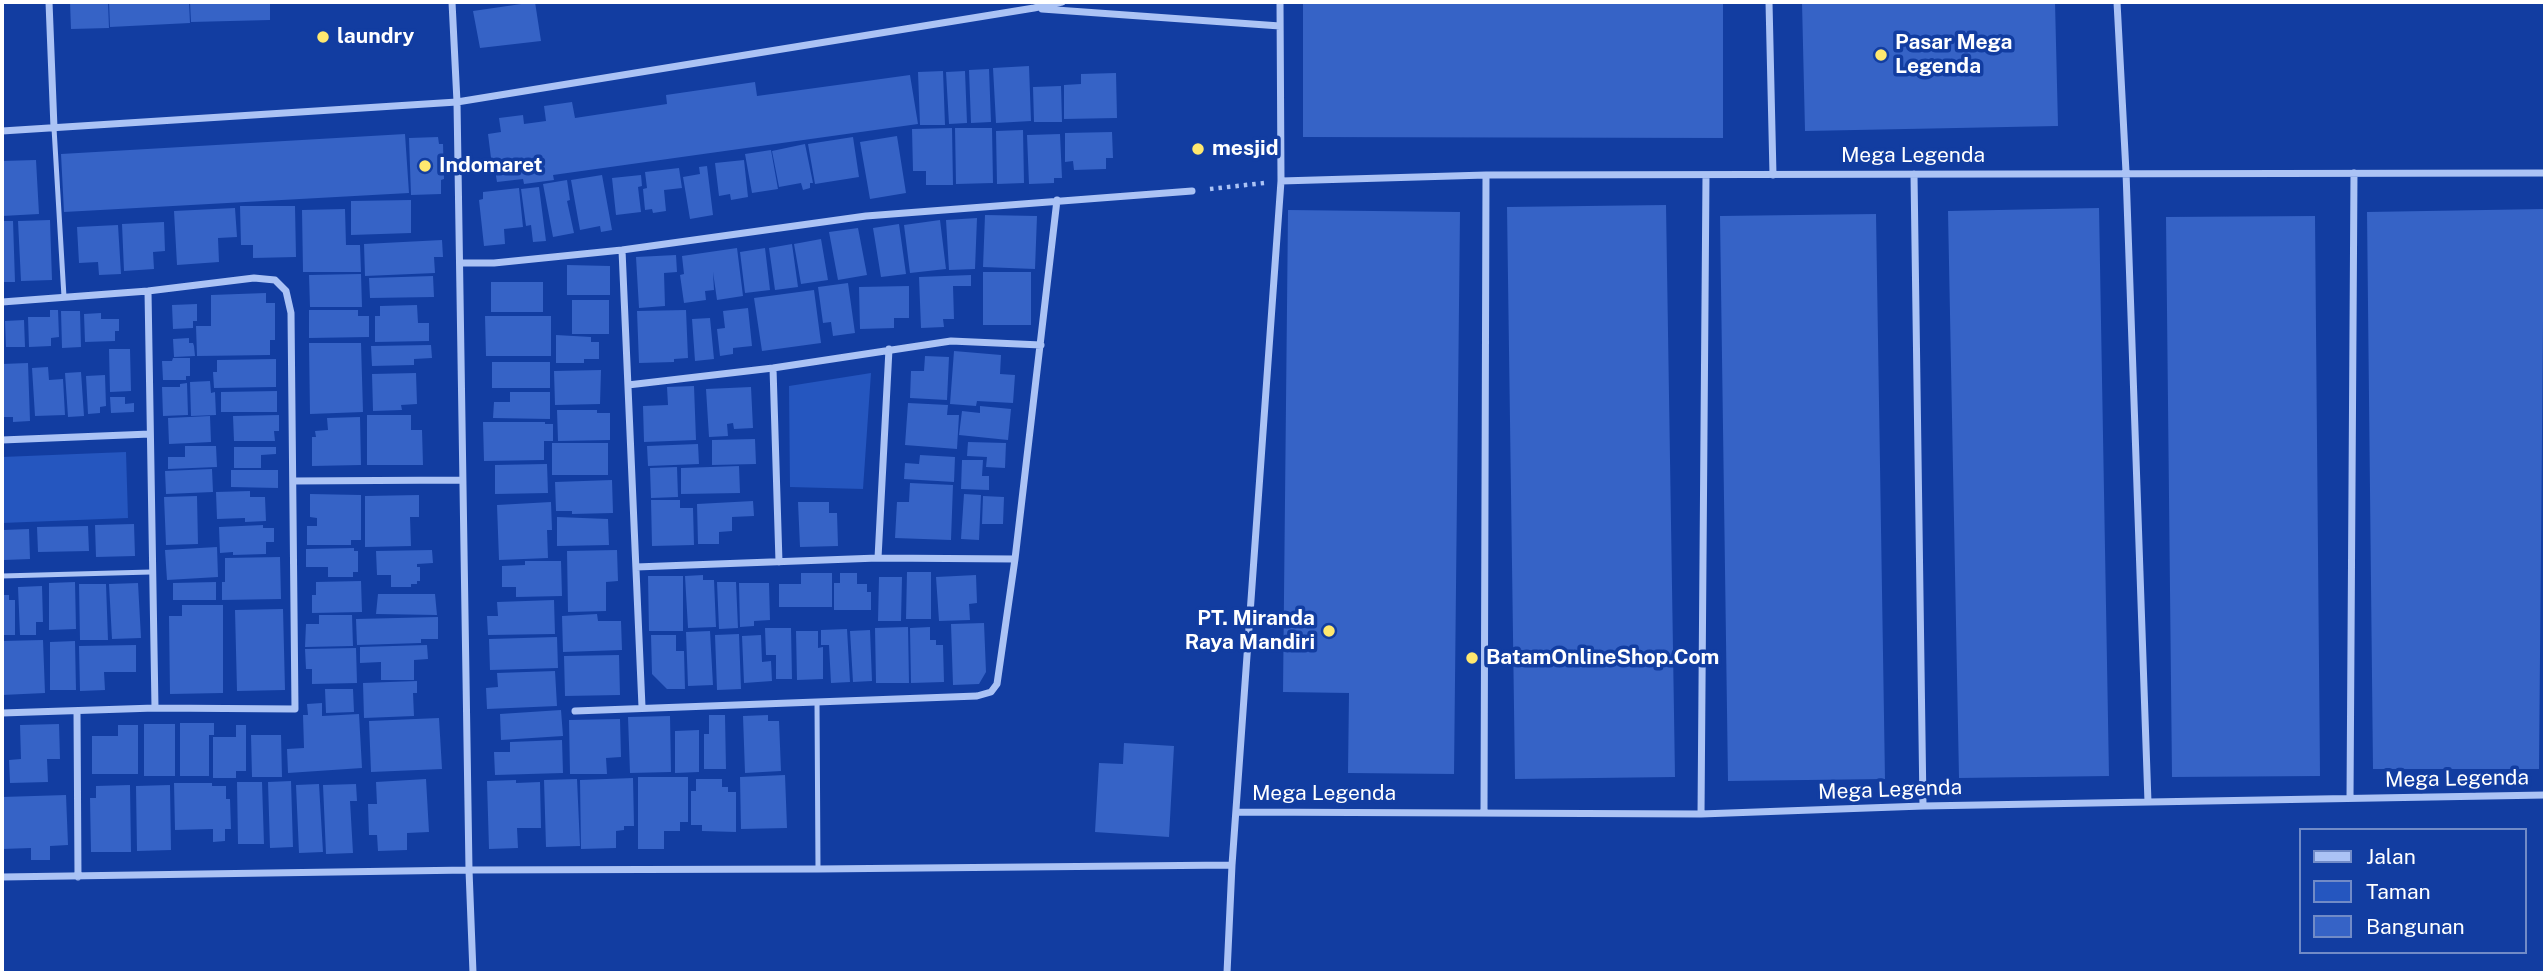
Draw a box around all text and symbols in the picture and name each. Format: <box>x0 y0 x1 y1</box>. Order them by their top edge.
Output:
place label: laundry <box>337 24 414 50</box>
marker: laundry <box>315 29 331 45</box>
place label: Pasar Mega Legenda <box>1895 30 2012 80</box>
marker: Pasar Mega Legenda <box>1873 47 1889 63</box>
place label: mesjid <box>1212 136 1278 162</box>
marker: mesjid <box>1190 141 1206 157</box>
street label: Mega Legenda <box>1841 143 1985 169</box>
place label: Indomaret <box>439 153 543 179</box>
marker: Indomaret <box>417 158 433 174</box>
place label: PT. Miranda Raya Mandiri <box>1185 606 1315 656</box>
marker: PT. Miranda Raya Mandiri <box>1321 623 1337 639</box>
place label: BatamOnlineShop.Com <box>1486 645 1719 671</box>
marker: BatamOnlineShop.Com <box>1464 650 1480 666</box>
street label: Mega Legenda <box>2385 765 2529 793</box>
street label: Mega Legenda <box>1818 775 1962 805</box>
street label: Mega Legenda <box>1252 781 1396 807</box>
legend <box>2298 828 2526 954</box>
text: Jalan <box>2366 844 2416 869</box>
text: Taman <box>2366 879 2431 904</box>
text: Bangunan <box>2366 914 2465 939</box>

